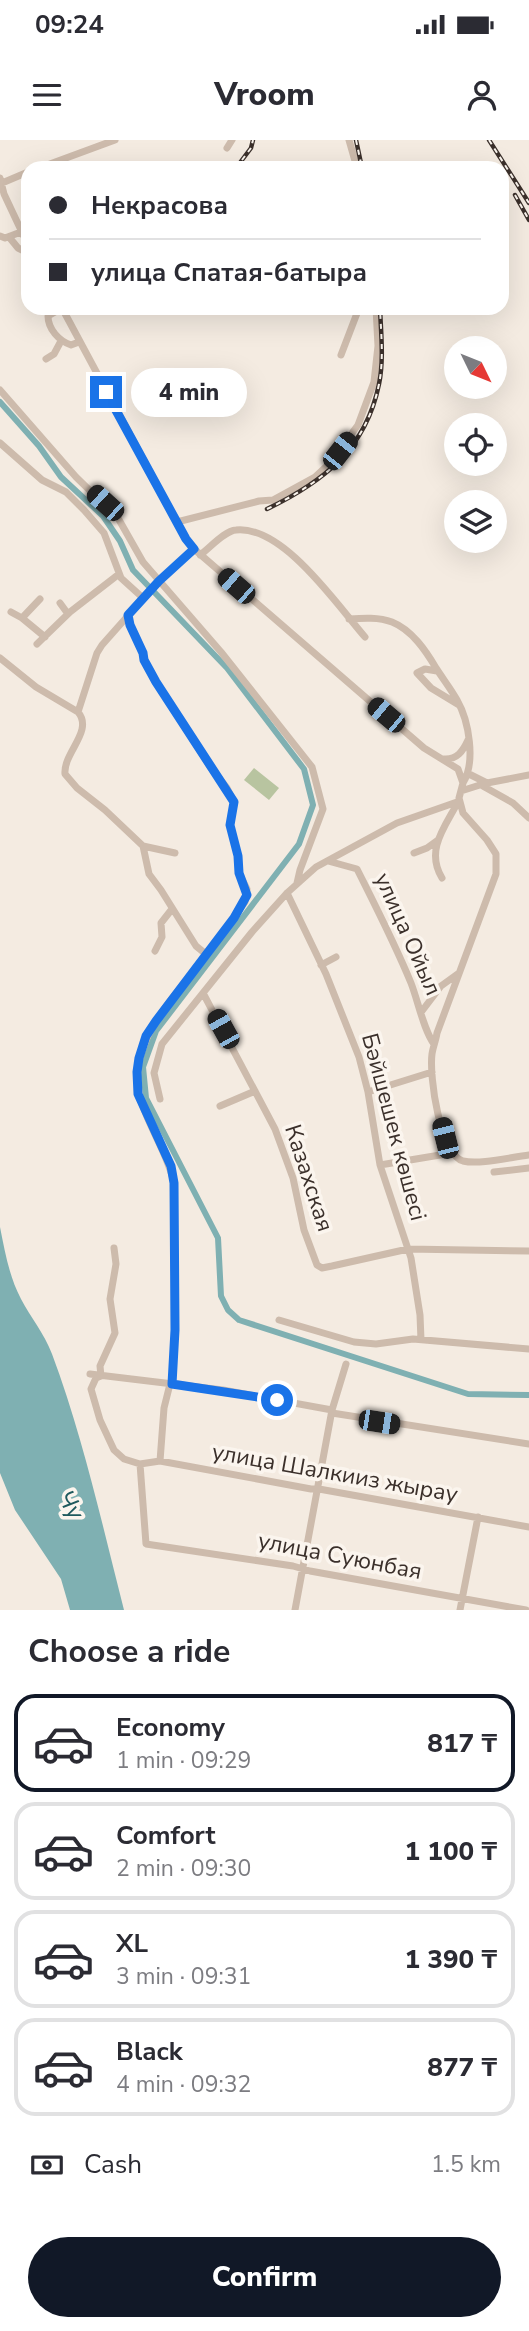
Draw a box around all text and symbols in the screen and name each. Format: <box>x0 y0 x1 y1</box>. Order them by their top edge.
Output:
text: 09:24 <box>35 7 104 42</box>
text: Vroom <box>214 73 315 116</box>
icon: menu <box>28 76 66 114</box>
icon: person <box>463 76 501 114</box>
text: Некрасова <box>91 188 228 223</box>
text: улица Спатая-батыра <box>91 255 367 290</box>
north arrow <box>444 336 508 399</box>
map controls <box>444 336 507 553</box>
callout: 4 min <box>130 368 246 416</box>
route end <box>90 376 122 408</box>
text: 4 min <box>159 377 219 408</box>
button: locate <box>444 413 507 476</box>
car <box>319 428 362 474</box>
car <box>83 481 128 525</box>
button: layers <box>444 490 507 553</box>
car <box>214 564 259 608</box>
car <box>364 693 409 737</box>
street label: улица Ойыл <box>367 868 449 1000</box>
car <box>204 1006 243 1052</box>
street label: Бәйшешек көшесі <box>354 1030 434 1224</box>
car <box>430 1115 461 1161</box>
street label: Казахская <box>277 1121 341 1235</box>
route start <box>261 1384 293 1416</box>
car <box>357 1408 402 1436</box>
street label: улица Шалкииз жырау <box>210 1436 460 1510</box>
water label: Чу <box>50 1485 93 1527</box>
street label: улица Суюнбая <box>255 1525 425 1587</box>
text: Choose a ride <box>28 1630 230 1673</box>
text: Economy <box>116 1710 225 1745</box>
icon: car <box>32 1712 95 1775</box>
text: 817 ₸ <box>427 1726 497 1761</box>
text: 1 min · 09:29 <box>116 1745 251 1776</box>
text: Comfort <box>116 1818 216 1853</box>
icon: car <box>32 1820 95 1883</box>
text: 1 100 ₸ <box>405 1834 497 1869</box>
text: 2 min · 09:30 <box>116 1853 251 1884</box>
text: XL <box>116 1926 148 1961</box>
icon: car <box>32 1928 95 1991</box>
text: 1 390 ₸ <box>405 1942 497 1977</box>
text: 3 min · 09:31 <box>116 1961 251 1992</box>
text: Black <box>116 2034 183 2069</box>
icon: car <box>32 2036 95 2099</box>
text: 877 ₸ <box>427 2050 497 2085</box>
text: 4 min · 09:32 <box>116 2069 251 2100</box>
icon: cash <box>28 2146 66 2184</box>
text: Cash <box>84 2147 142 2182</box>
text: 1.5 km <box>431 2149 501 2180</box>
button: Confirm <box>28 2237 501 2317</box>

